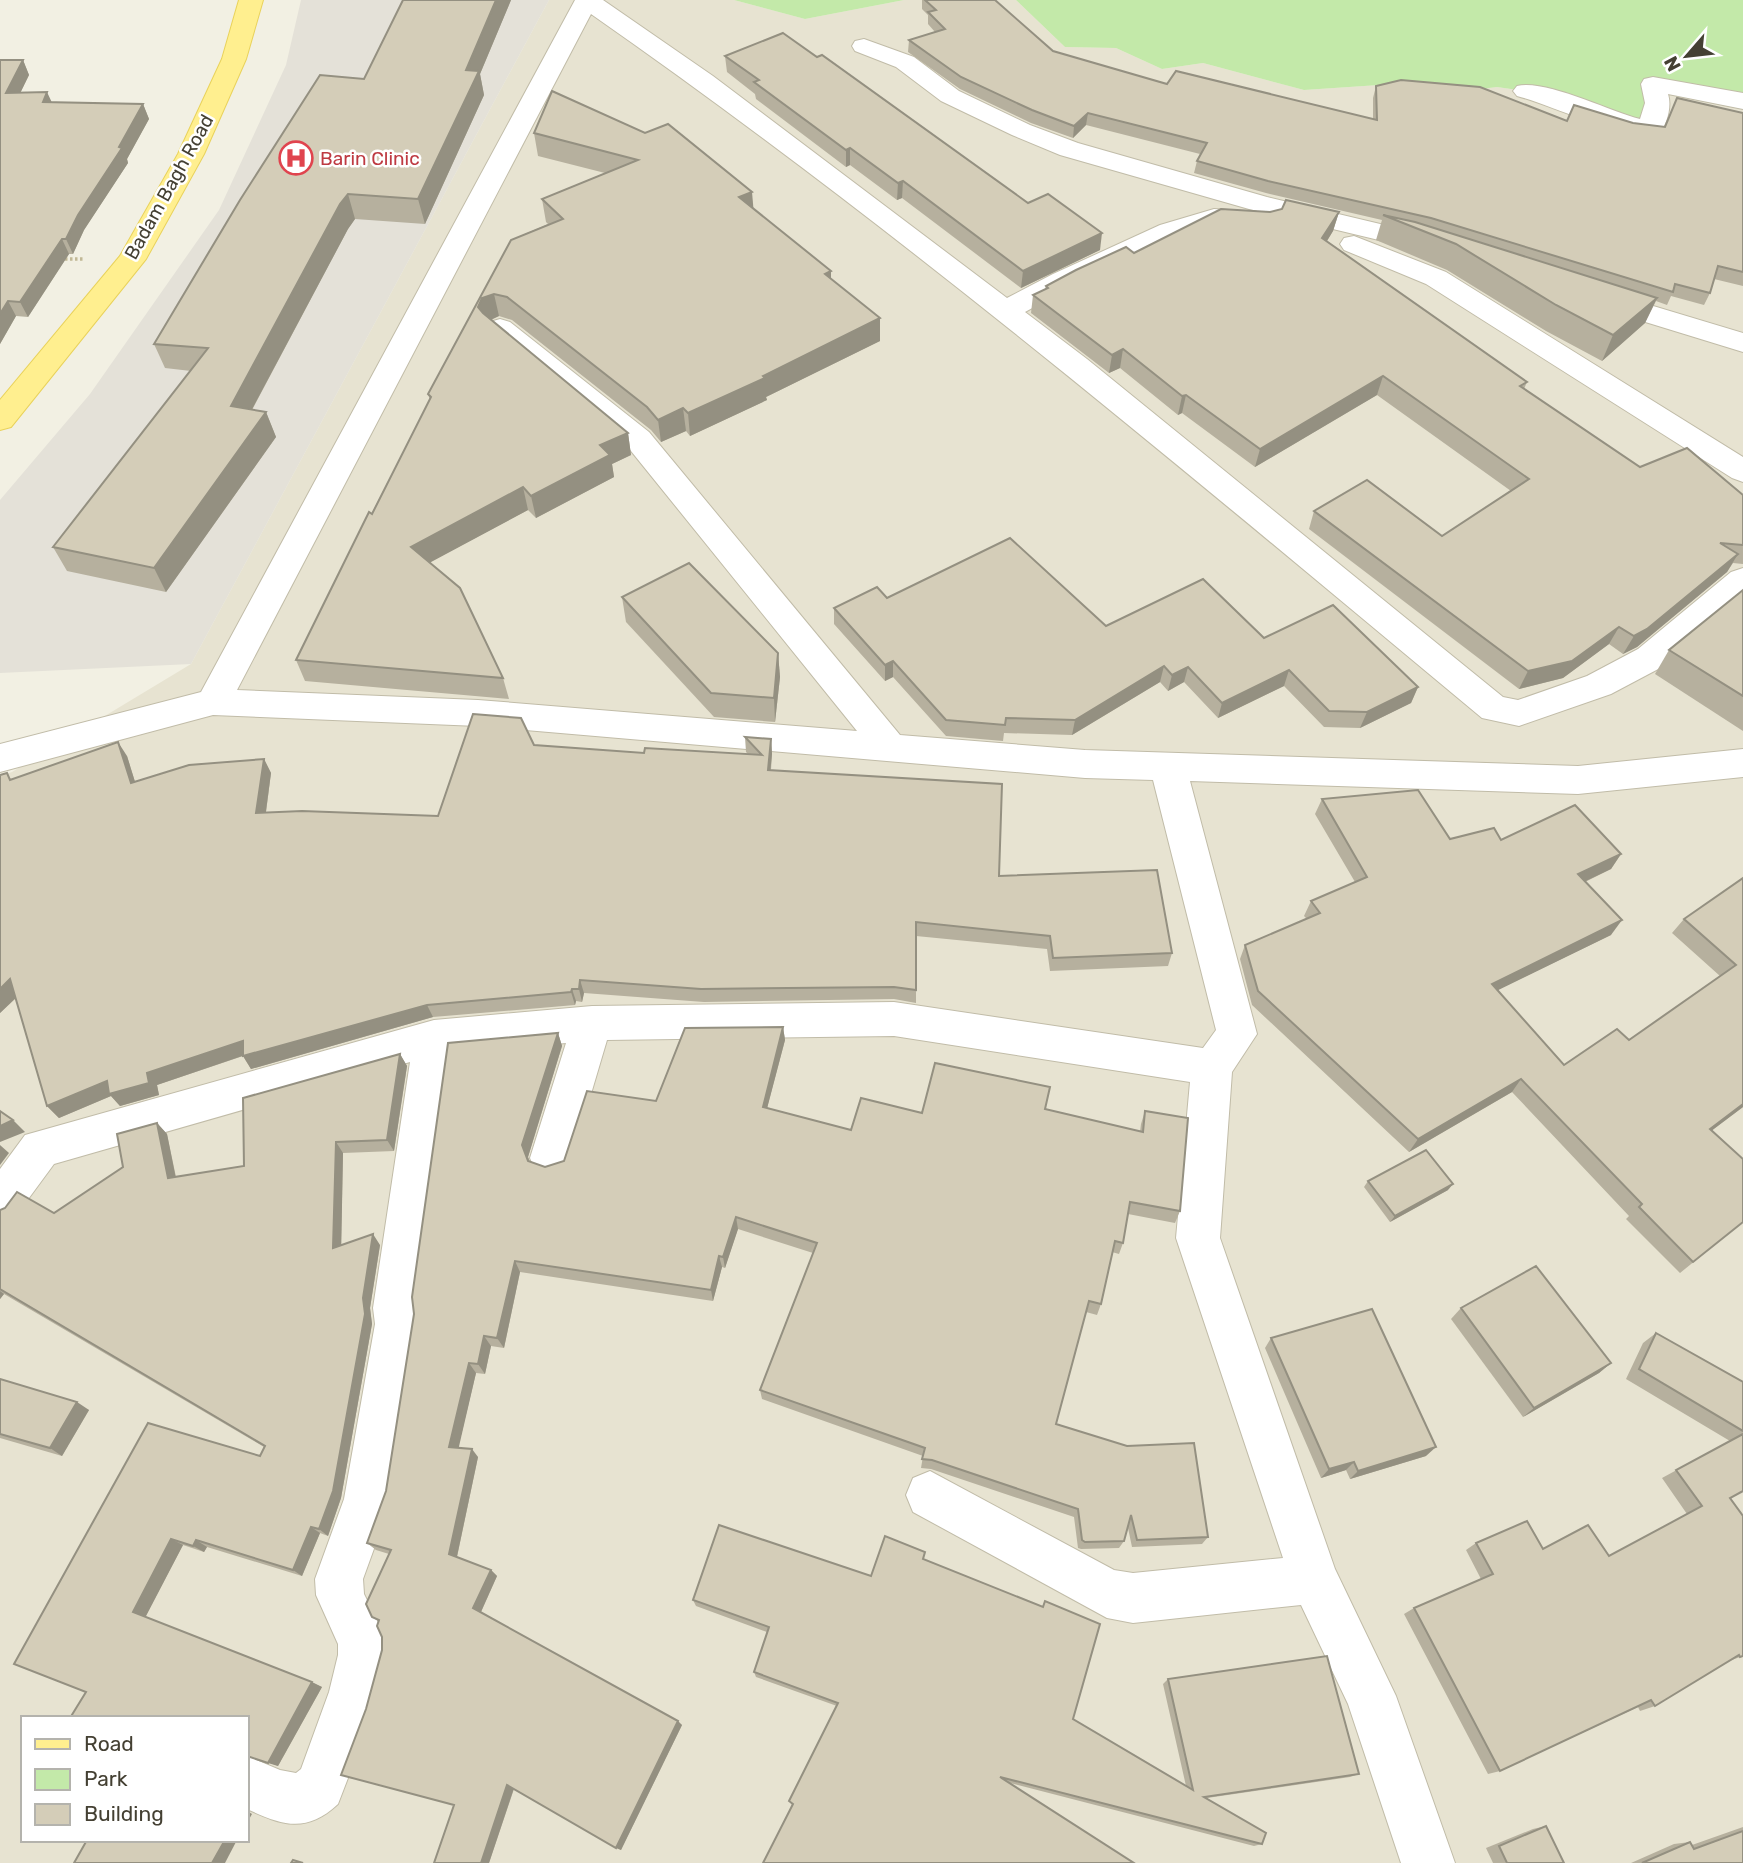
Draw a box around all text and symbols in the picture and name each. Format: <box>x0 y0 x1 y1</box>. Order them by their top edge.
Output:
north arrow <box>1652 21 1722 91</box>
text: N <box>1659 52 1686 75</box>
street label: Badam Bagh Road <box>120 110 218 264</box>
hospital icon: Barin Clinic <box>277 139 315 177</box>
place label: Barin Clinic <box>320 147 420 170</box>
legend <box>21 1716 248 1842</box>
text: Road <box>84 1731 134 1756</box>
text: Park <box>84 1766 128 1791</box>
text: Building <box>84 1801 164 1826</box>

